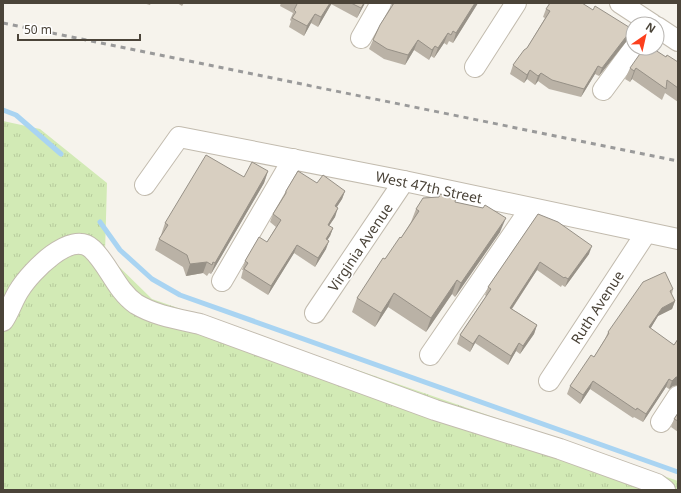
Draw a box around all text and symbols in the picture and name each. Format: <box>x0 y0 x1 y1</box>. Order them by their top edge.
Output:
scale bar <box>18 16 140 42</box>
north arrow <box>625 16 665 56</box>
text: N <box>643 19 659 36</box>
text: 50 m <box>24 21 52 38</box>
street label: West 47th Street <box>374 166 484 208</box>
street label: Virginia Avenue <box>323 199 397 295</box>
street label: Ruth Avenue <box>566 267 628 347</box>

